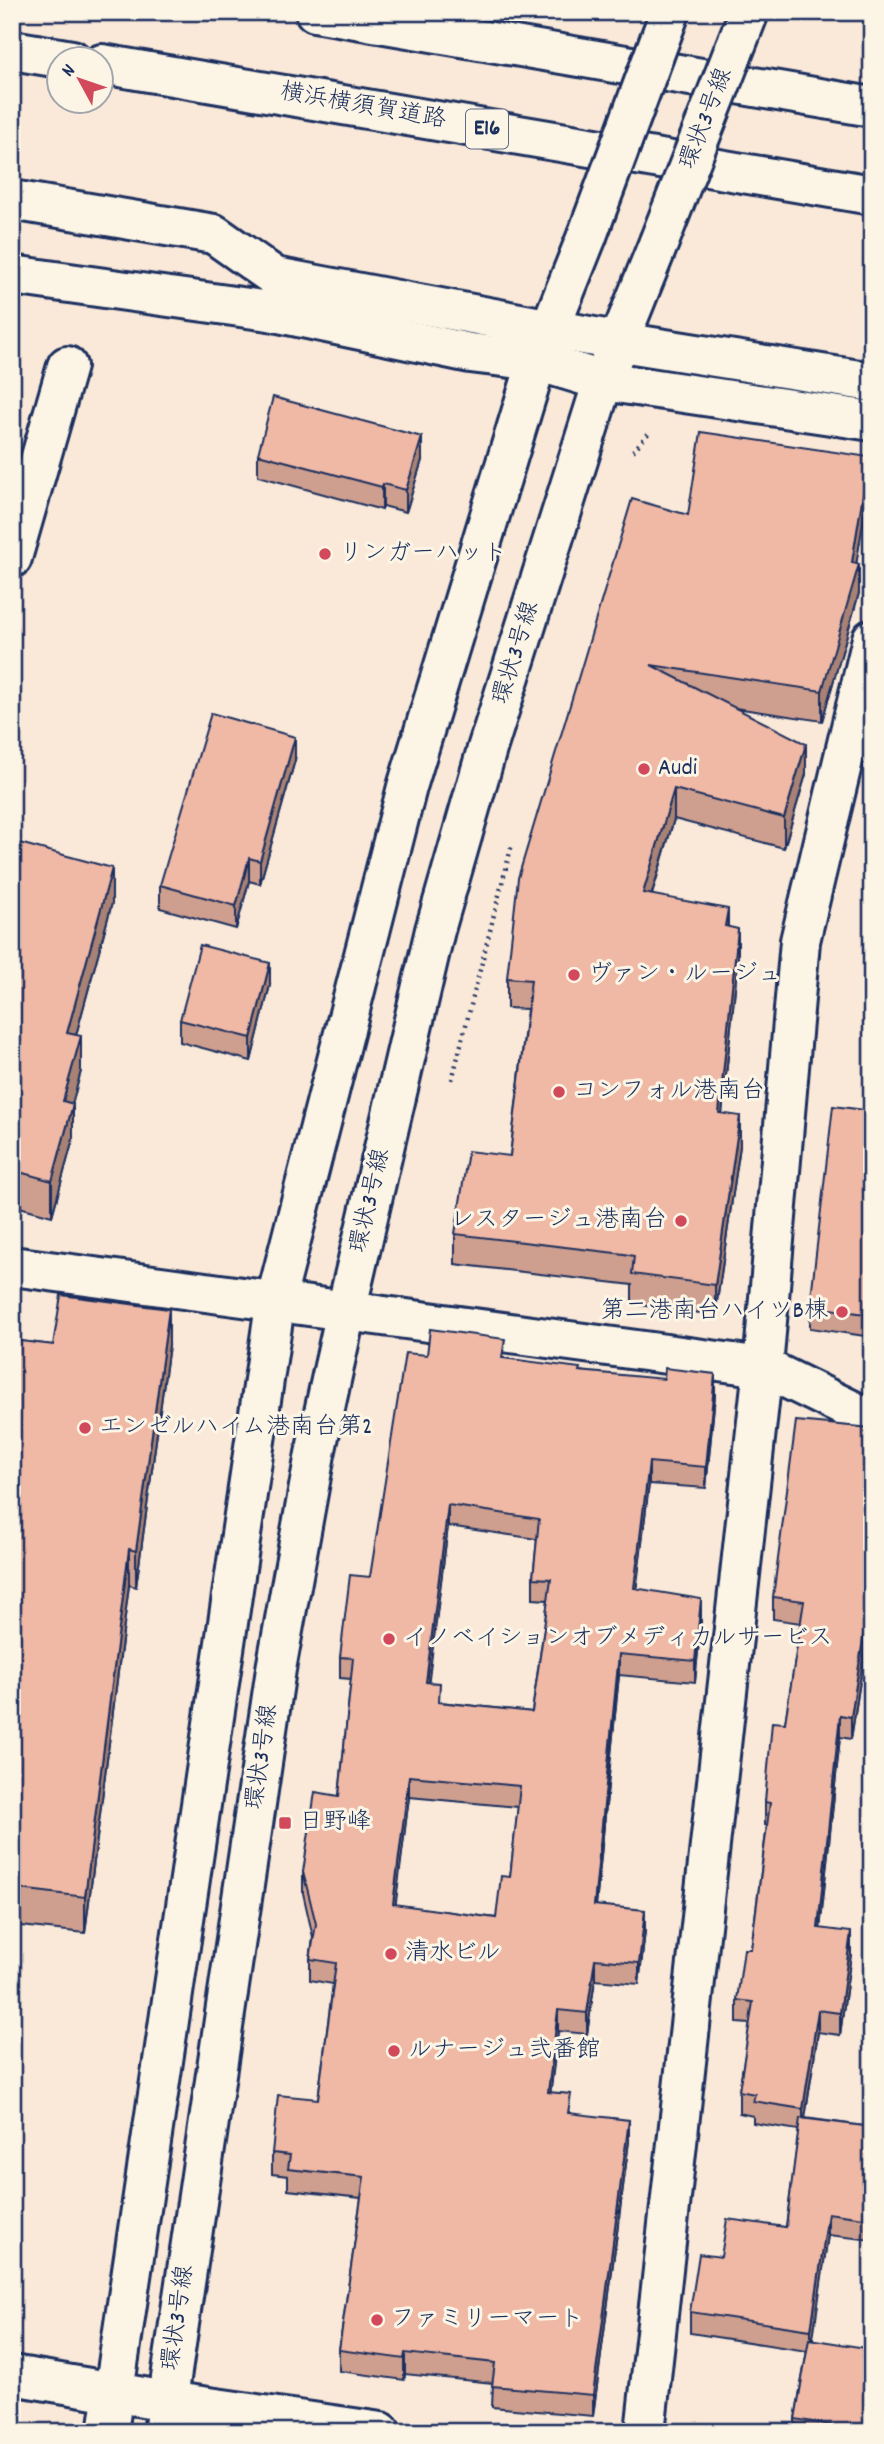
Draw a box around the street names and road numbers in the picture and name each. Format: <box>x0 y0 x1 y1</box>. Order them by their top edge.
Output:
street label: 環状3号線 <box>672 63 742 175</box>
street label: 横浜横須賀道路 <box>277 76 449 138</box>
road number: E16 <box>466 110 508 148</box>
street label: 環状3号線 <box>485 597 549 709</box>
street label: 環状3号線 <box>342 1145 400 1257</box>
street label: 環状3号線 <box>239 1702 287 1812</box>
street label: 環状3号線 <box>155 2263 203 2373</box>

